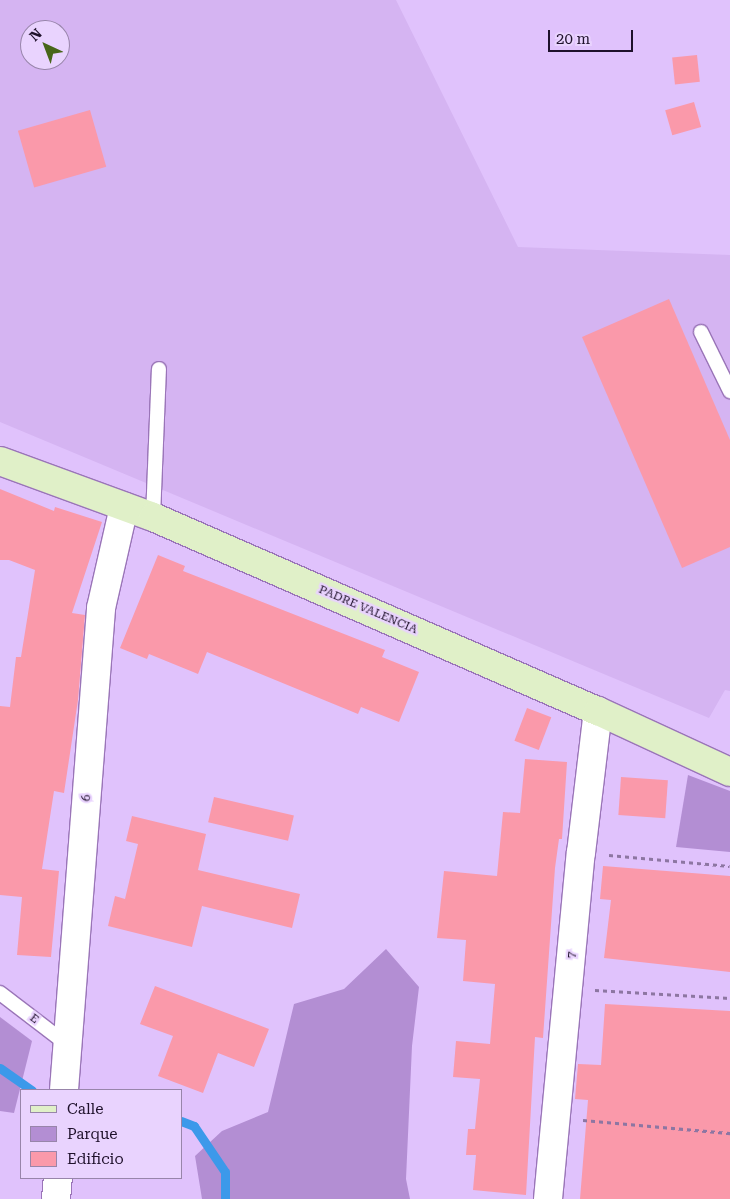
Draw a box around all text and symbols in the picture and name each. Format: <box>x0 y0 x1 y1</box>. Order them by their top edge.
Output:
north arrow <box>20 20 70 70</box>
scale bar <box>550 20 635 52</box>
text: N <box>26 25 45 44</box>
text: 20 m <box>556 30 590 48</box>
street label: PADRE VALENCIA <box>316 583 420 637</box>
street label: 6 <box>80 794 94 802</box>
street label: 7 <box>565 951 579 959</box>
street label: E <box>27 1011 41 1027</box>
legend <box>20 1089 182 1179</box>
text: Calle <box>67 1100 103 1118</box>
text: Parque <box>67 1125 118 1143</box>
text: Edificio <box>67 1150 124 1168</box>

